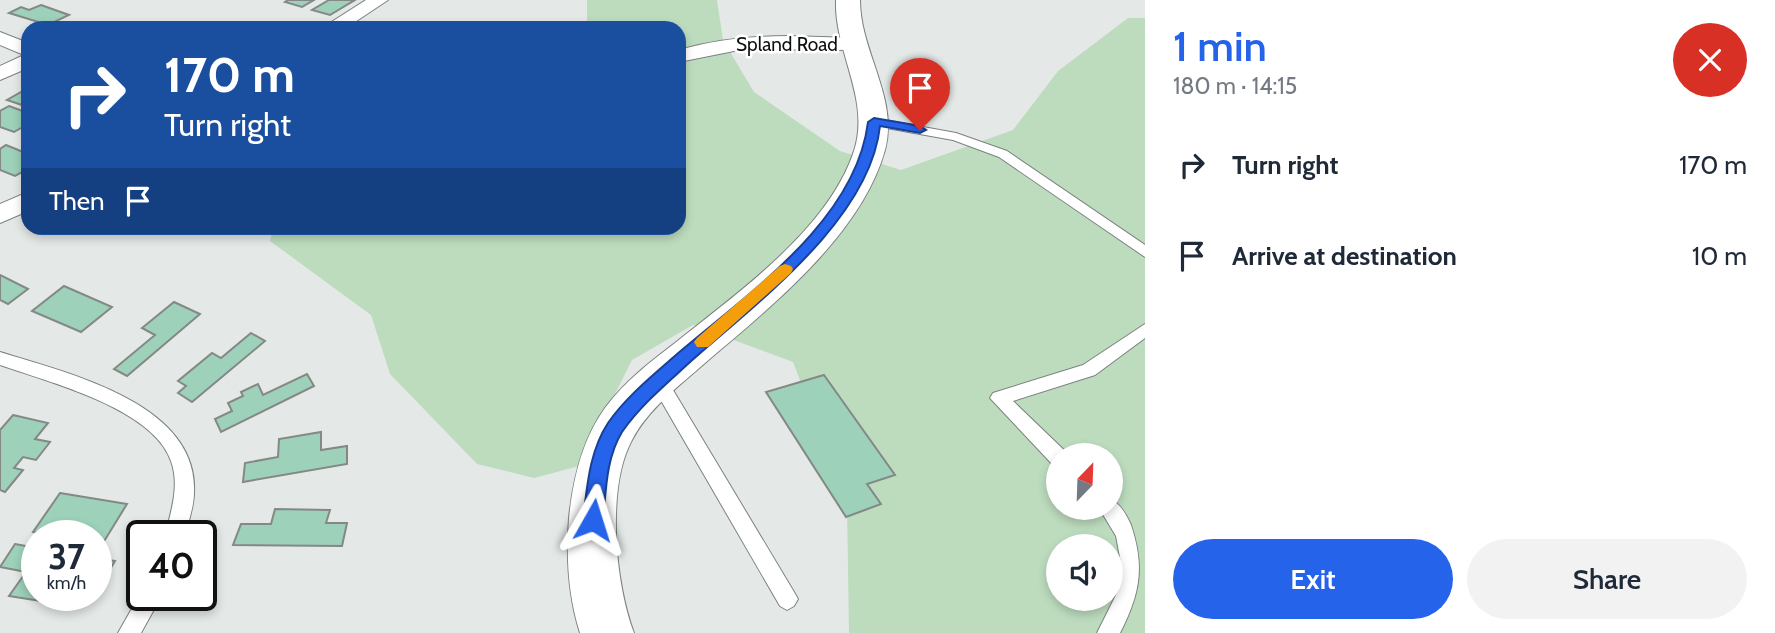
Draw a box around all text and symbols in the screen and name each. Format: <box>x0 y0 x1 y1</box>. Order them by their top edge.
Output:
text: 1 min <box>1173 20 1267 72</box>
button: close <box>1673 23 1747 97</box>
street label: Spland Road <box>736 33 838 56</box>
text: 170 m <box>164 45 295 104</box>
icon: right <box>49 49 140 140</box>
pin <box>890 58 950 130</box>
icon: arrive <box>901 69 939 107</box>
text: 180 m · 14:15 <box>1173 72 1297 100</box>
text: Turn right <box>164 105 291 144</box>
icon: right <box>1173 146 1211 184</box>
text: Turn right <box>1232 149 1338 181</box>
text: 170 m <box>1679 149 1747 181</box>
icon: arrive <box>119 182 157 220</box>
text: Then <box>49 185 105 217</box>
icon: arrive <box>1173 237 1211 275</box>
text: Arrive at destination <box>1232 240 1457 272</box>
text: 10 m <box>1692 240 1747 272</box>
north arrow <box>1046 443 1124 520</box>
map controls <box>1046 443 1123 611</box>
position arrow <box>556 483 630 557</box>
speed limit sign: 40 <box>126 520 217 611</box>
button: sound <box>1046 534 1123 611</box>
text: 37 <box>48 535 85 578</box>
button: Exit <box>1173 539 1453 619</box>
button: Share <box>1467 539 1747 619</box>
text: km/h <box>47 572 86 594</box>

